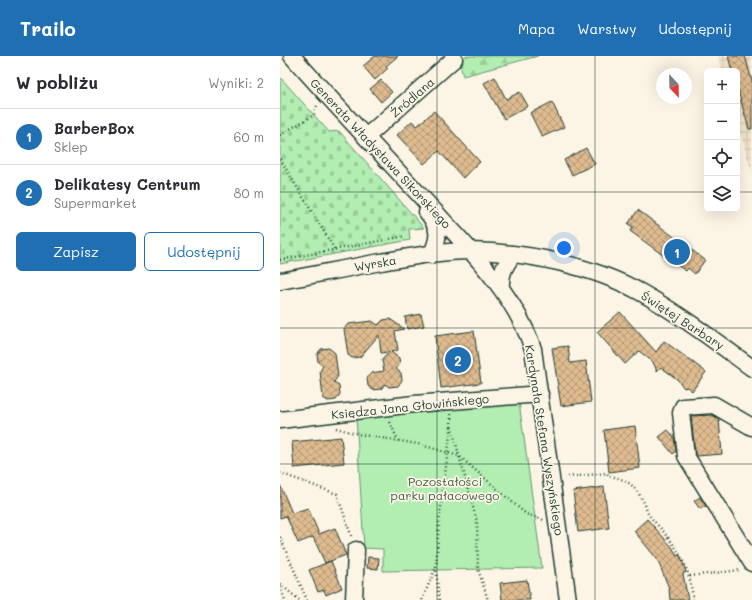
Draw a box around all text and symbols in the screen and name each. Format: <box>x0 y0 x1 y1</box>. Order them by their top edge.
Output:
text: Trailo <box>20 16 76 41</box>
text: Mapa <box>518 19 555 38</box>
text: Warstwy <box>577 19 636 38</box>
text: Udostępnij <box>658 19 732 38</box>
north arrow <box>656 68 692 104</box>
map controls <box>704 68 740 212</box>
button: + <box>704 68 740 104</box>
text: W pobliżu <box>16 71 98 93</box>
street label: Źródlana <box>387 73 437 121</box>
text: Wyniki: 2 <box>208 74 264 91</box>
street label: Generała Władysława Sikorskiego <box>307 75 455 231</box>
button: − <box>704 104 740 140</box>
text: BarberBox <box>54 118 135 138</box>
text: 1 <box>26 128 32 145</box>
text: 60 m <box>234 128 264 145</box>
text: Sklep <box>54 138 88 155</box>
button: locate <box>704 140 740 176</box>
text: Delikatesy Centrum <box>54 174 200 194</box>
button: layers <box>704 176 740 212</box>
text: 2 <box>25 184 33 201</box>
text: 80 m <box>234 184 264 201</box>
text: Supermarket <box>54 194 137 211</box>
button: Zapisz <box>16 232 136 271</box>
button: Udostępnij <box>144 232 264 271</box>
pin: 1 <box>664 237 690 267</box>
your location <box>554 238 574 258</box>
street label: Wyrska <box>353 251 397 275</box>
street label: Świętej Barbary <box>638 287 728 353</box>
street label: Kardynała Stefana Wyszyńskiego <box>522 343 568 537</box>
pin: 2 <box>445 345 471 375</box>
street label: Księdza Jana Głowińskiego <box>330 390 490 422</box>
park label: Pozostałości parku pałacowego <box>391 473 499 503</box>

